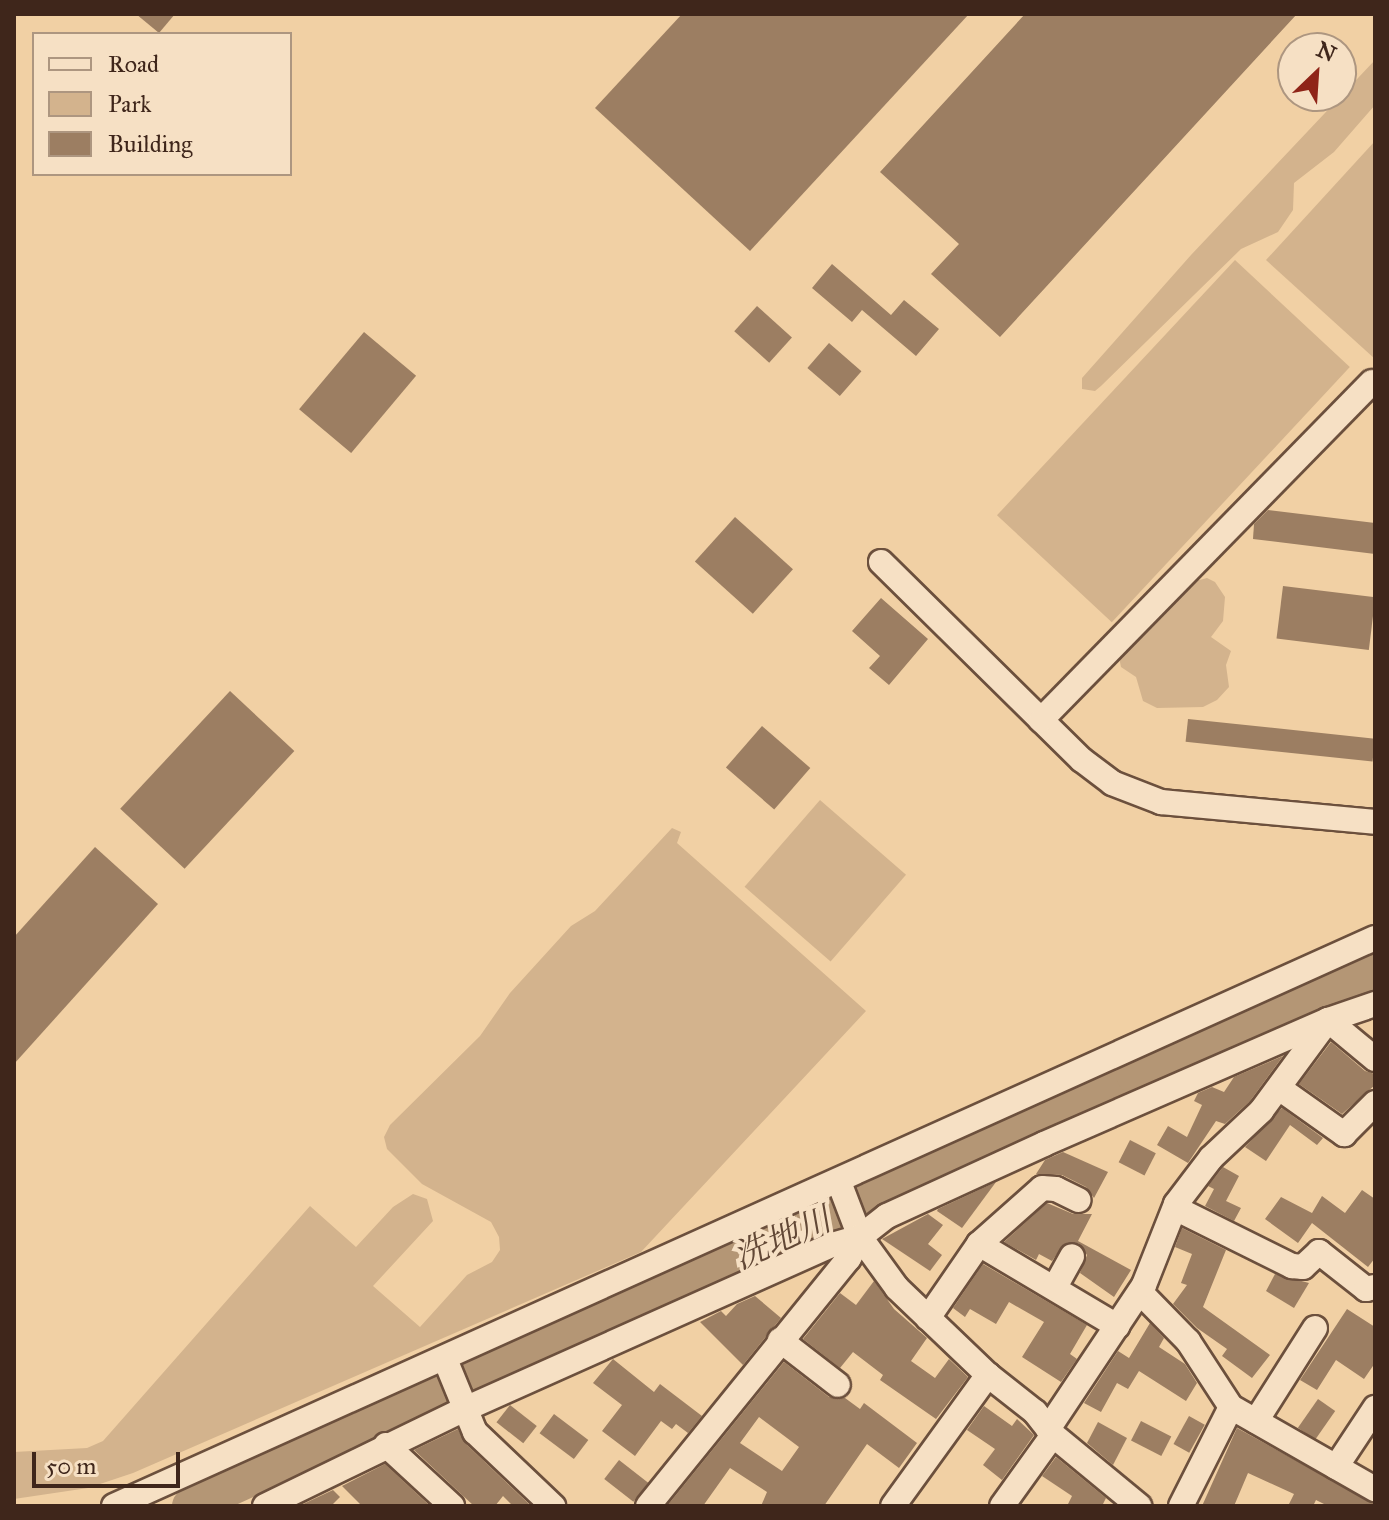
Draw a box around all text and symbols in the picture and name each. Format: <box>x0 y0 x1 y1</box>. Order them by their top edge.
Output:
legend <box>32 32 292 176</box>
north arrow <box>1277 32 1357 112</box>
text: N <box>1312 35 1341 68</box>
text: Road <box>108 49 159 79</box>
text: Park <box>108 89 151 119</box>
text: Building <box>108 129 193 159</box>
water label: 洗地川 <box>727 1199 837 1277</box>
scale bar <box>36 1436 184 1486</box>
text: 50 m <box>46 1451 96 1481</box>

